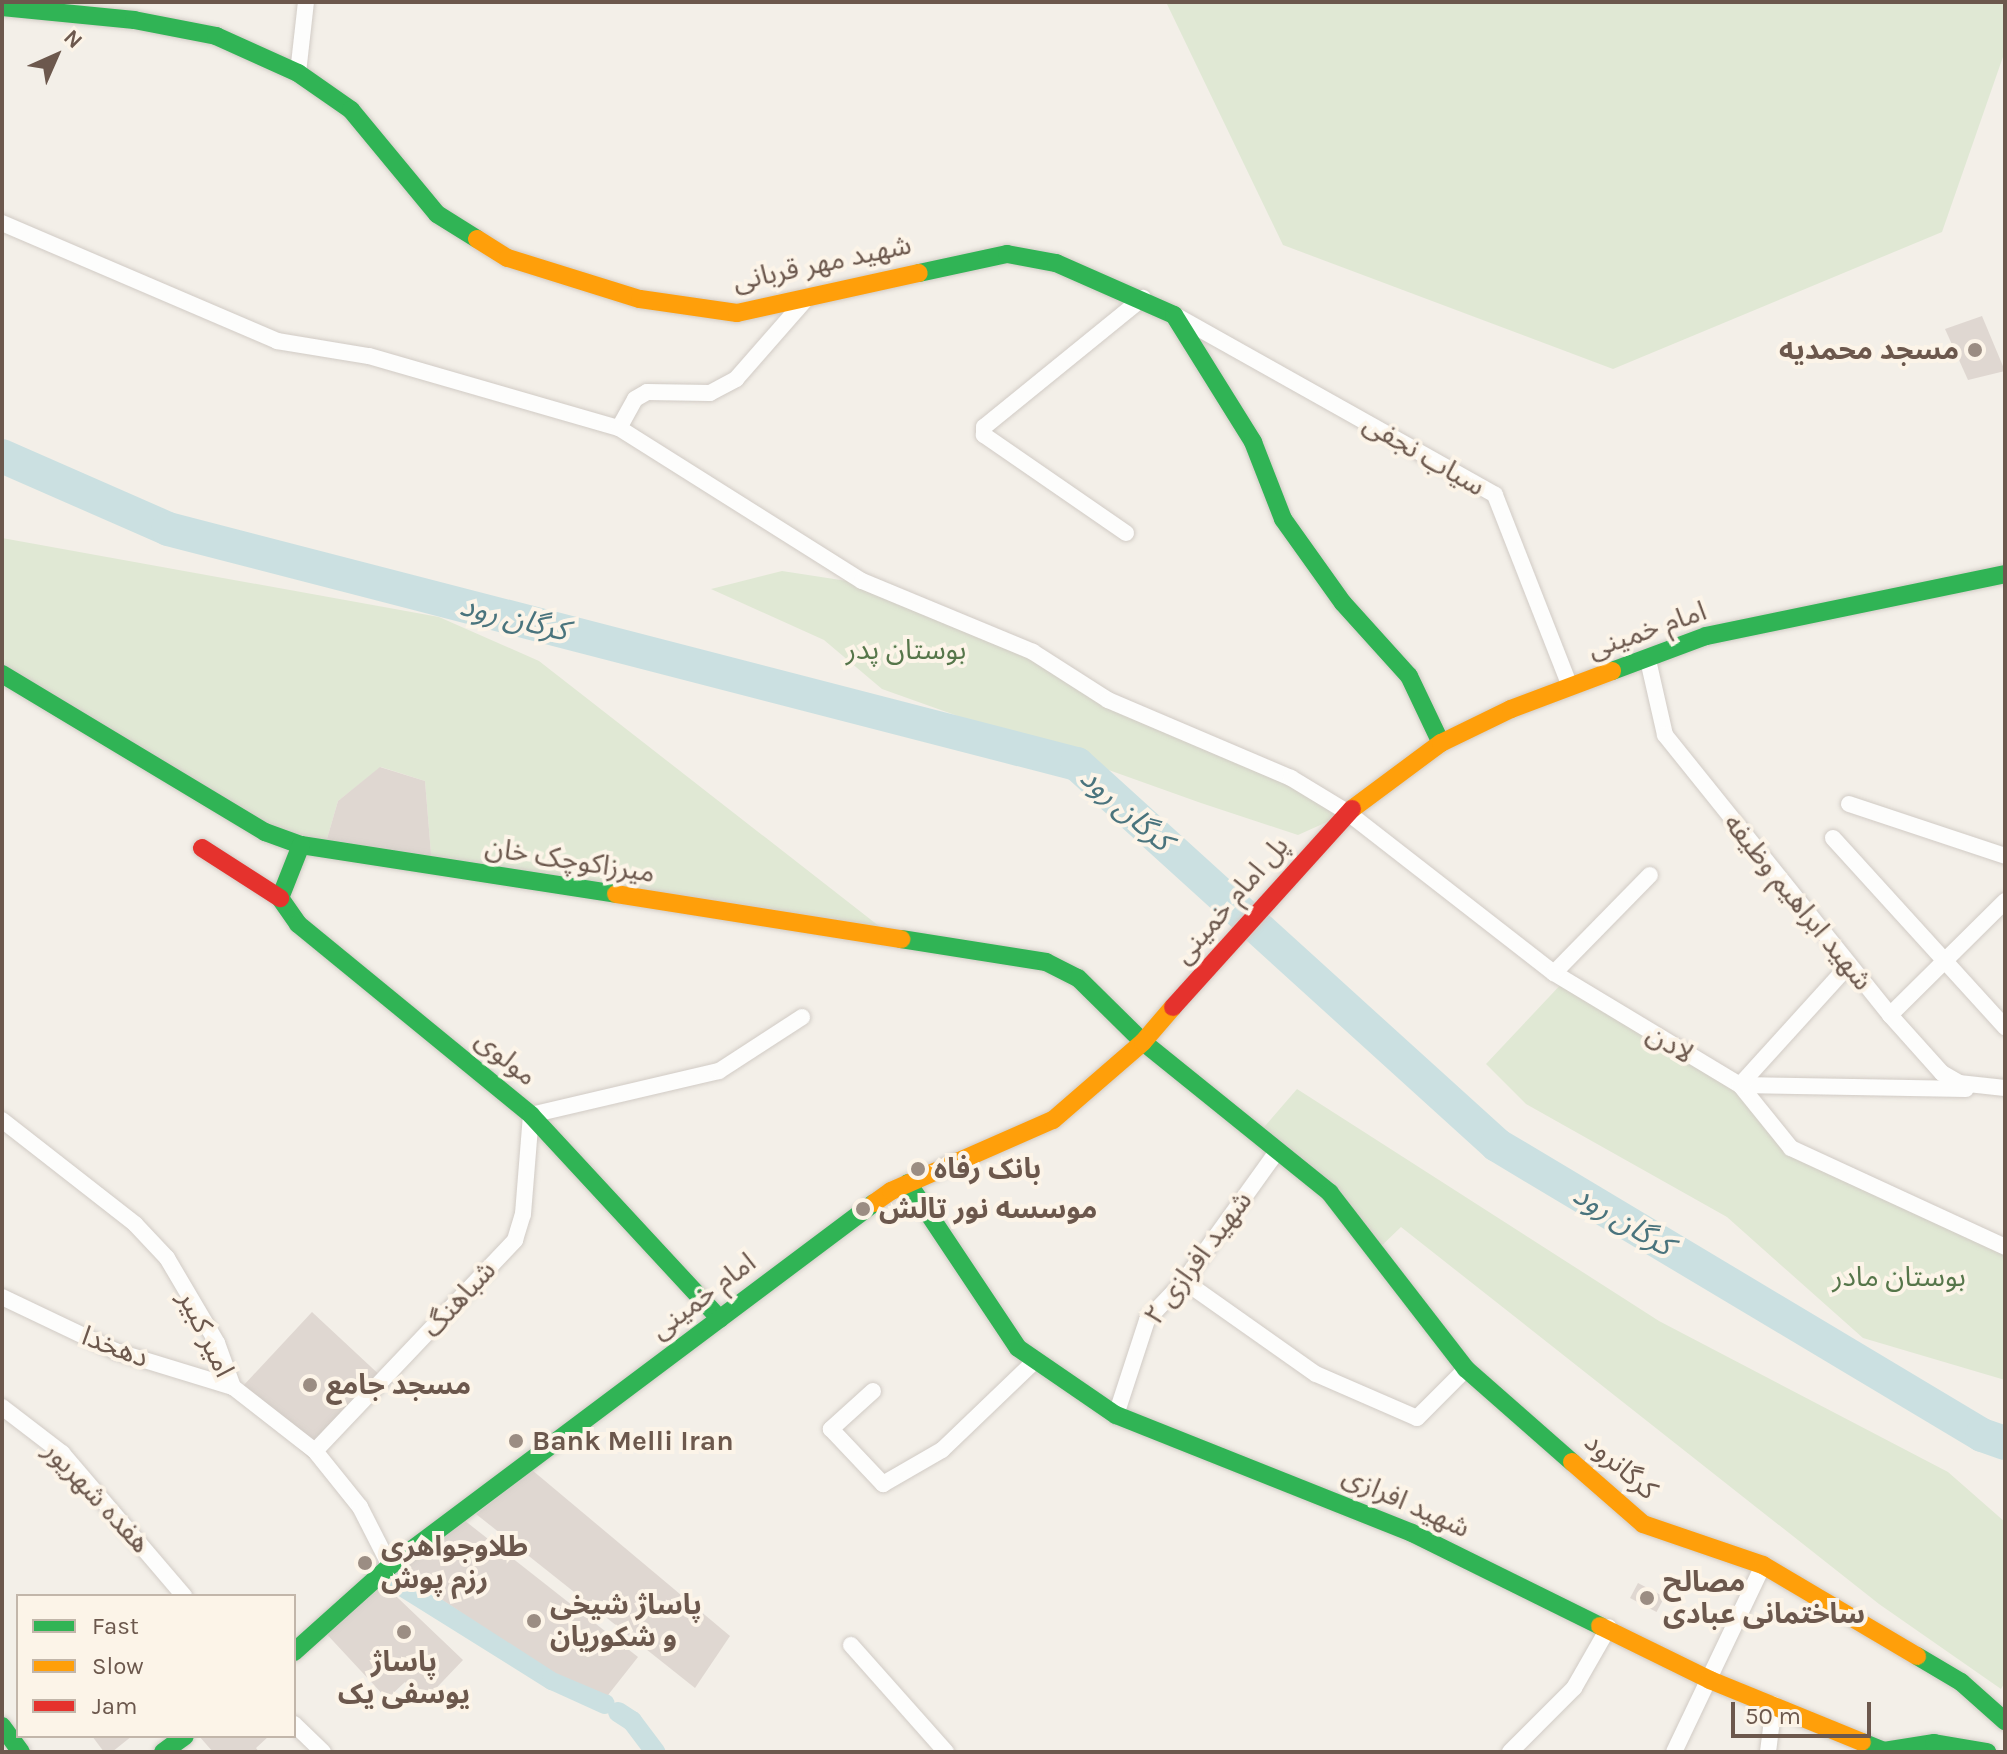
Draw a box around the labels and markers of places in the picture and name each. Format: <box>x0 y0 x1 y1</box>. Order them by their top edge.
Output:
place label: مسجد محمدیه <box>1779 333 1959 367</box>
marker: مسجد محمدیه <box>1966 341 1984 359</box>
place label: بانک رفاه <box>934 1152 1041 1186</box>
marker: بانک رفاه <box>909 1160 927 1178</box>
place label: موسسه نور تالش <box>879 1192 1097 1226</box>
marker: موسسه نور تالش <box>854 1200 872 1218</box>
place label: مسجد جامع <box>326 1368 471 1402</box>
marker: مسجد جامع <box>301 1376 319 1394</box>
place label: Bank Melli Iran <box>532 1424 734 1458</box>
marker: Bank Melli Iran <box>507 1432 525 1450</box>
place label: طلاوجواهری رزم پوش <box>381 1530 528 1596</box>
marker: طلاوجواهری رزم پوش <box>356 1554 374 1572</box>
place label: مصالح ساختمانی عبادی <box>1663 1565 1865 1631</box>
place label: پاساژ شیخی و شکوریان <box>550 1588 702 1654</box>
marker: مصالح ساختمانی عبادی <box>1638 1589 1656 1607</box>
marker: پاساژ شیخی و شکوریان <box>525 1612 543 1630</box>
marker: پاساژ یوسفی یک <box>395 1623 413 1641</box>
place label: پاساژ یوسفی یک <box>338 1645 470 1711</box>

